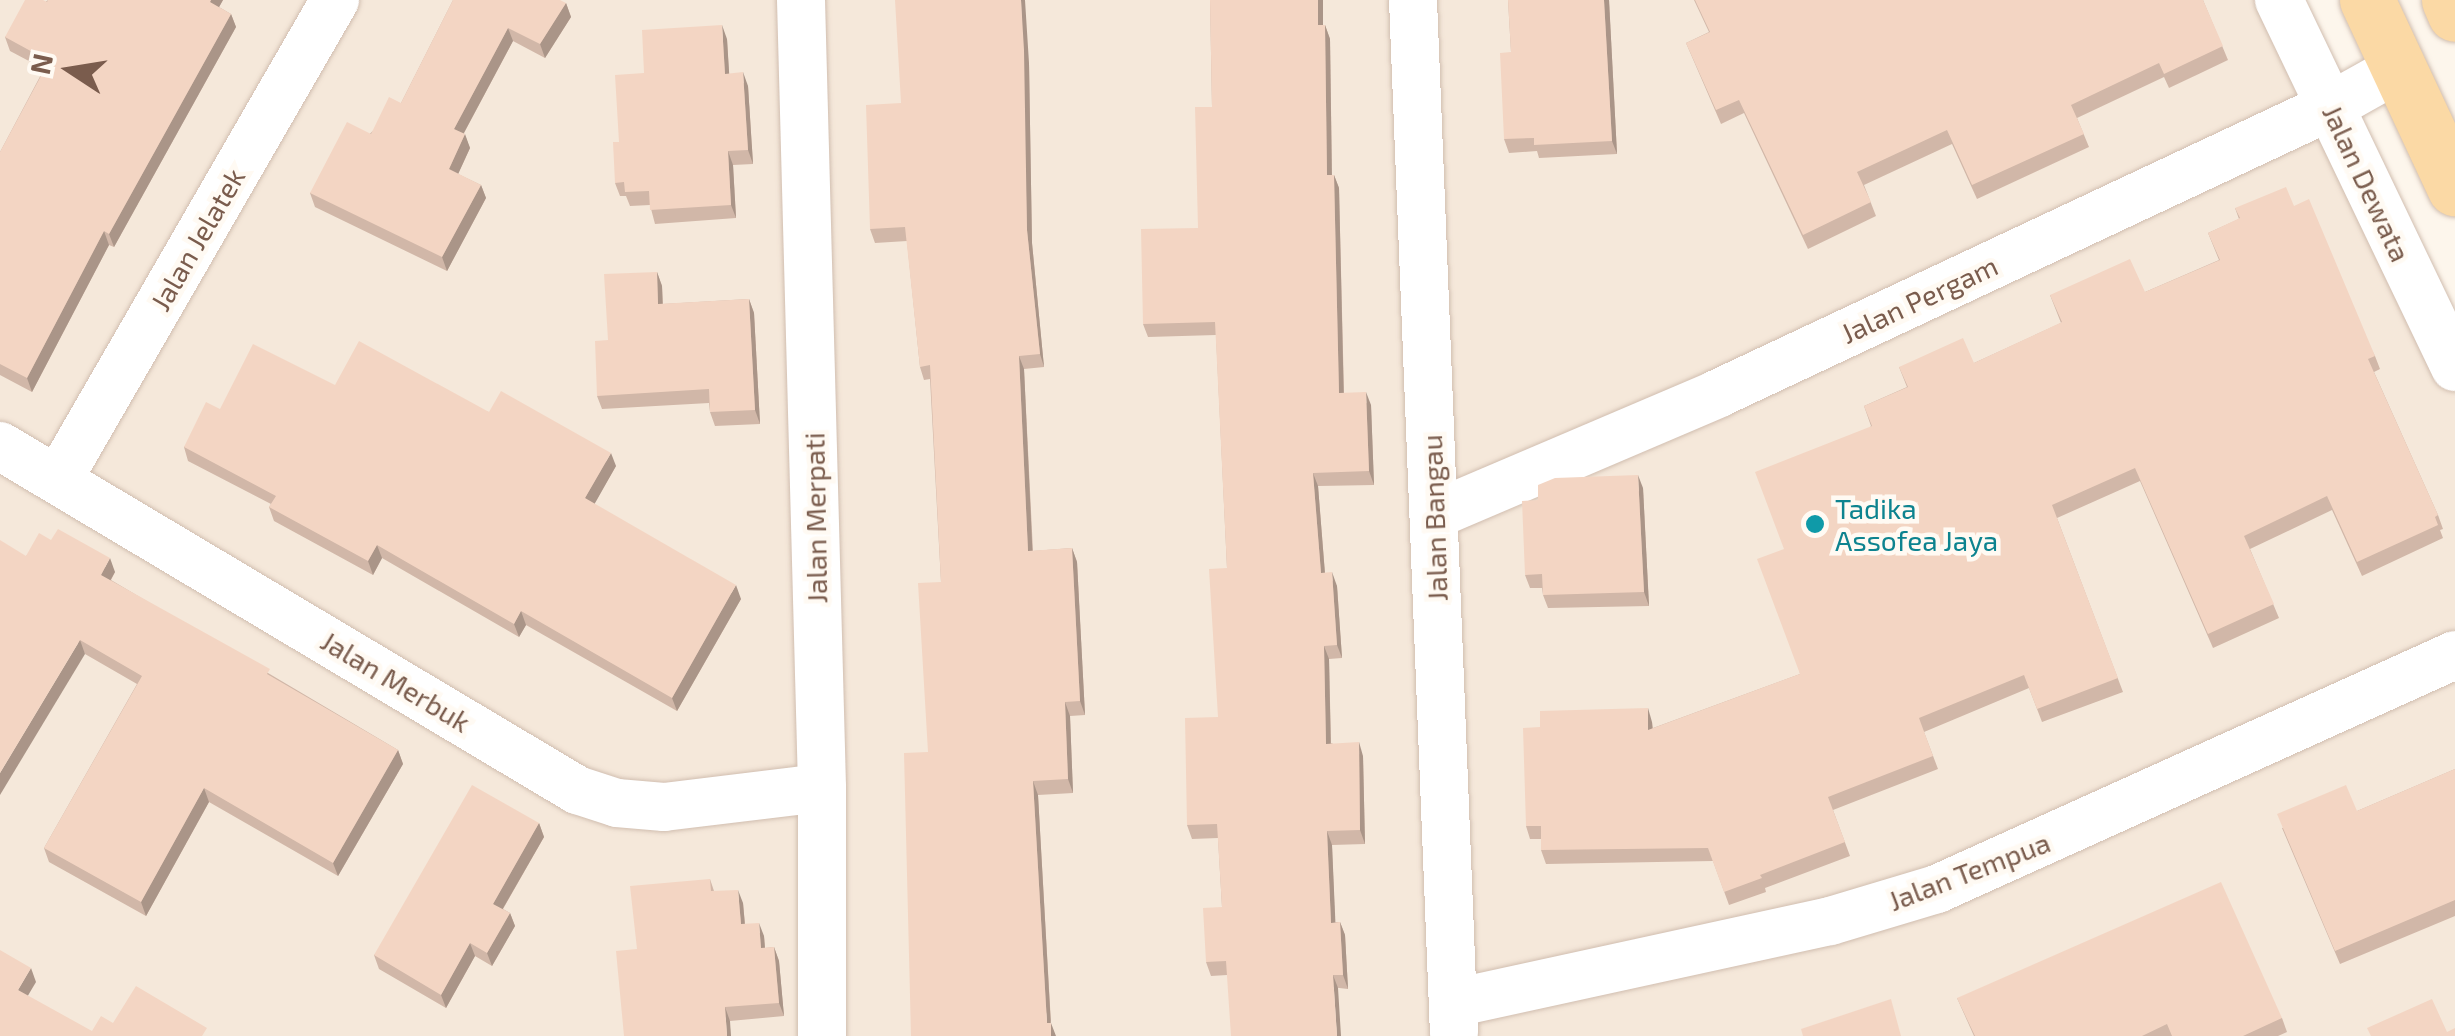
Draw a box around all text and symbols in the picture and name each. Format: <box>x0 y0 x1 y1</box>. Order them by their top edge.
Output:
north arrow <box>20 20 120 120</box>
text: N <box>22 50 59 77</box>
street label: Jalan Dewata <box>2316 99 2418 267</box>
street label: Jalan Jelatek <box>143 162 251 316</box>
street label: Jalan Pergam <box>1835 248 2003 350</box>
street label: Jalan Merpati <box>797 432 833 604</box>
street label: Jalan Bangau <box>1414 434 1454 602</box>
place label: Tadika Assofea Jaya <box>1835 491 1999 557</box>
marker: Tadika Assofea Jaya <box>1804 513 1826 535</box>
street label: Jalan Merbuk <box>315 623 477 739</box>
street label: Jalan Tempua <box>1883 825 2055 917</box>

